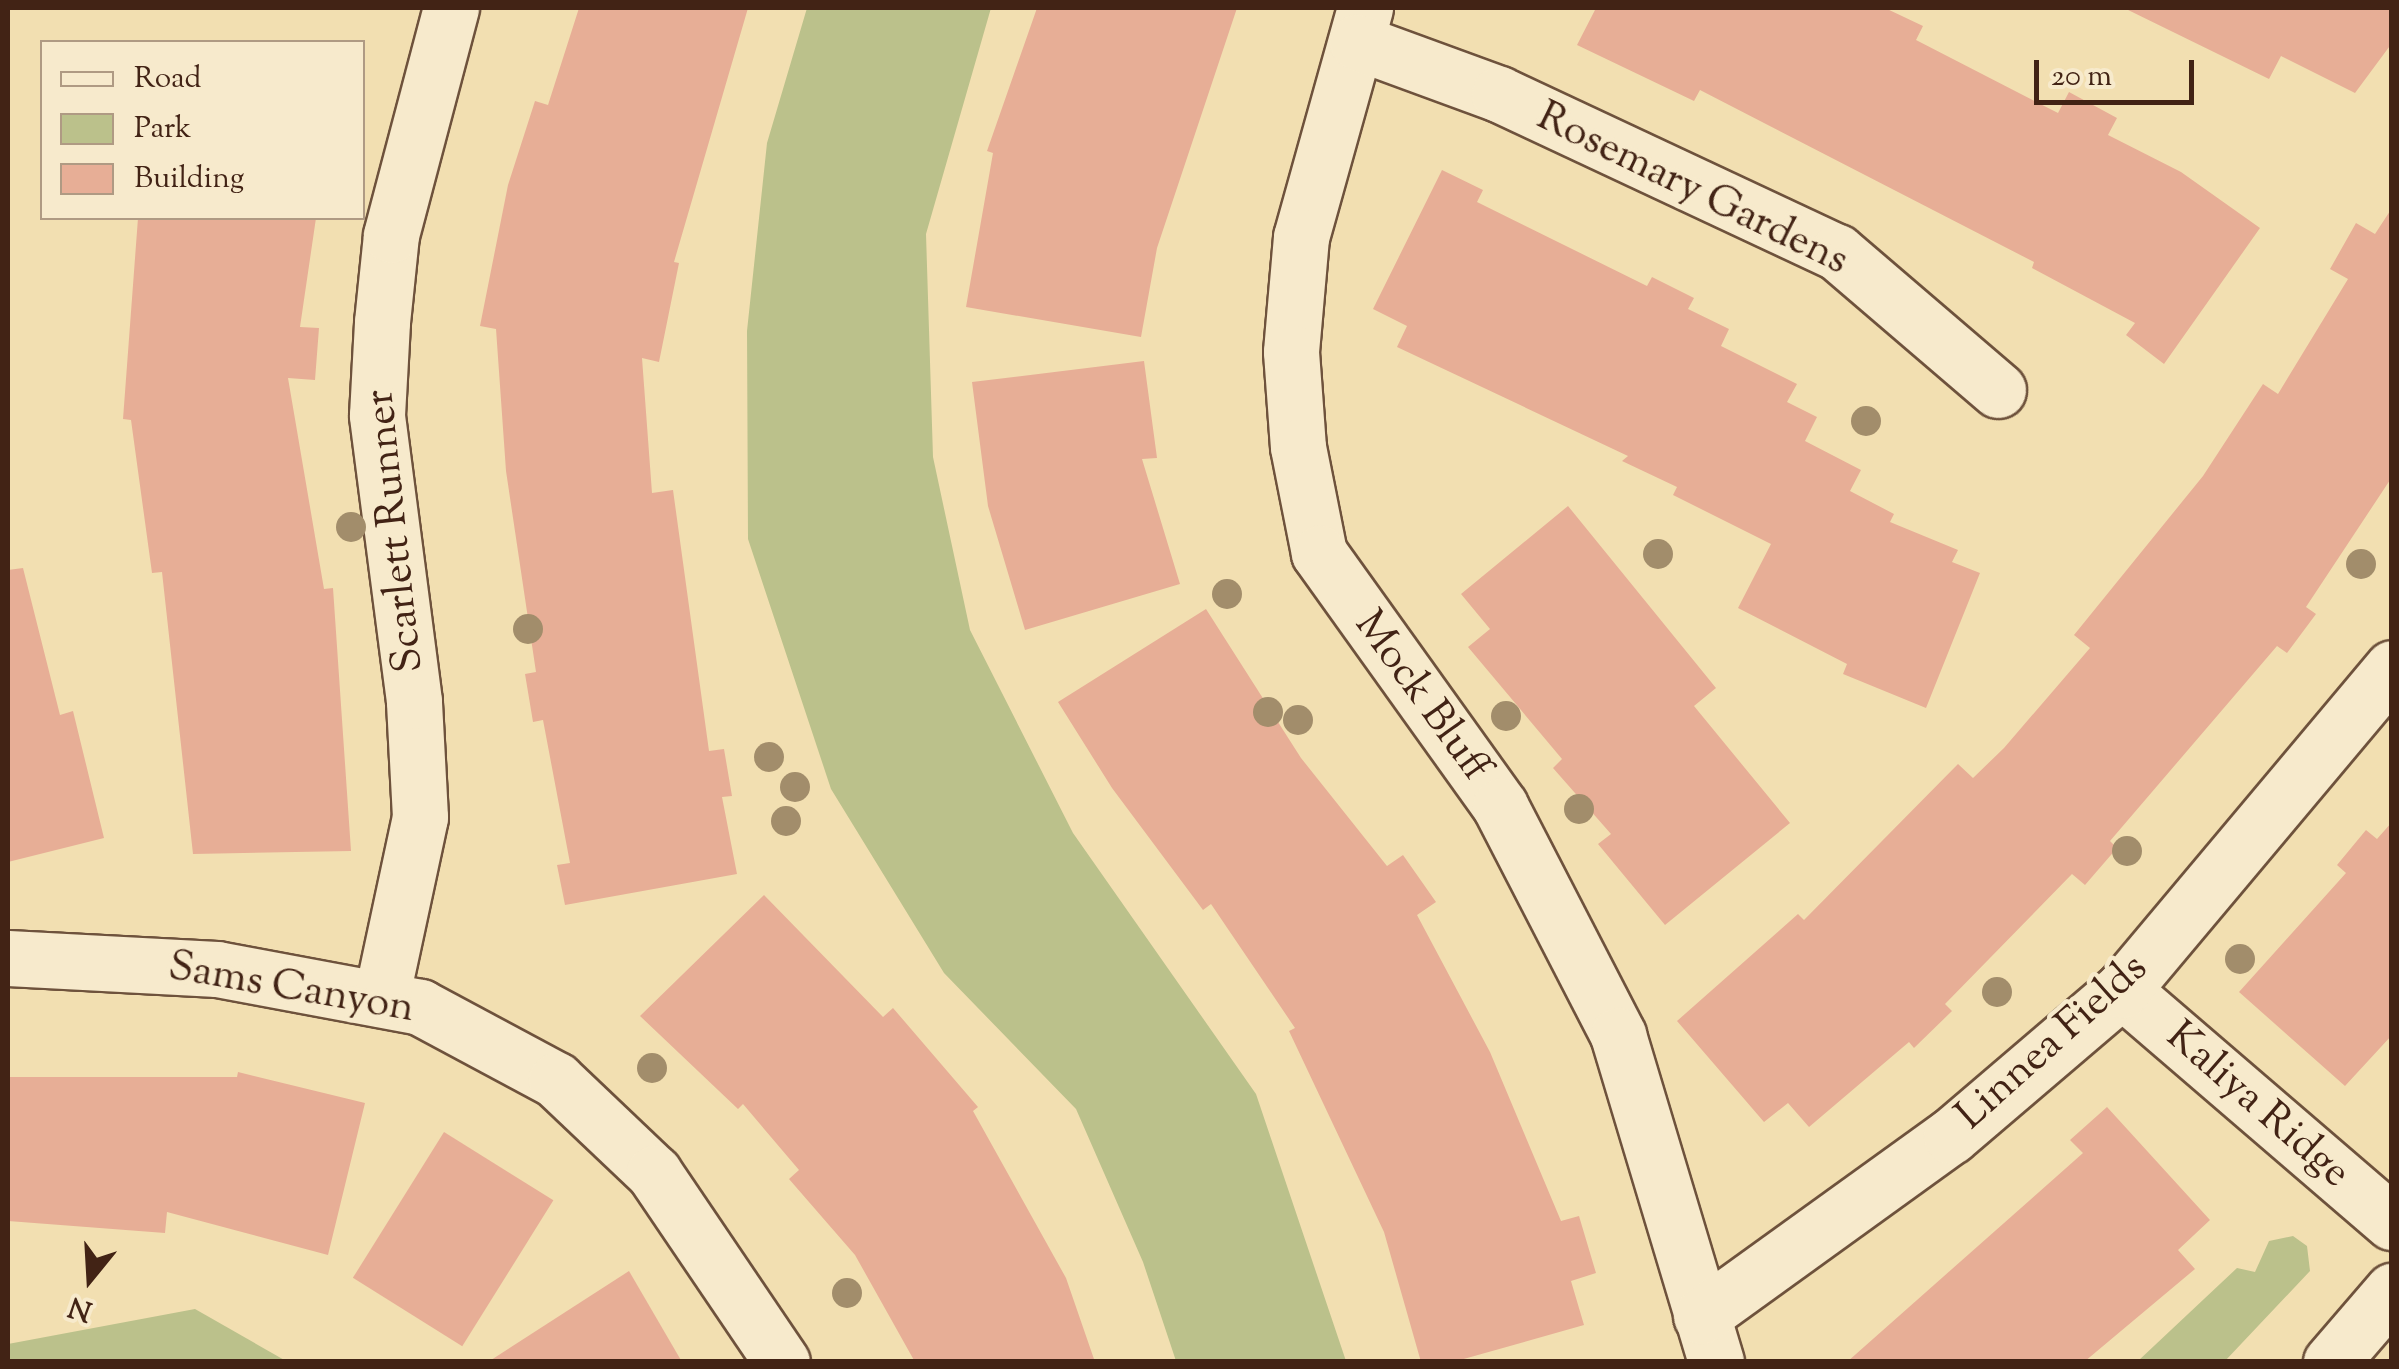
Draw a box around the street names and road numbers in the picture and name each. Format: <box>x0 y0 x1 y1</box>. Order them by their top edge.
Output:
street label: Rosemary Gardens <box>1528 93 1856 287</box>
street label: Scarlett Runner <box>356 387 436 675</box>
street label: Mock Bluff <box>1342 602 1500 792</box>
street label: Sams Canyon <box>164 943 418 1035</box>
street label: Linnea Fields <box>1947 944 2159 1142</box>
street label: Kaliya Ridge <box>2155 1012 2359 1200</box>

